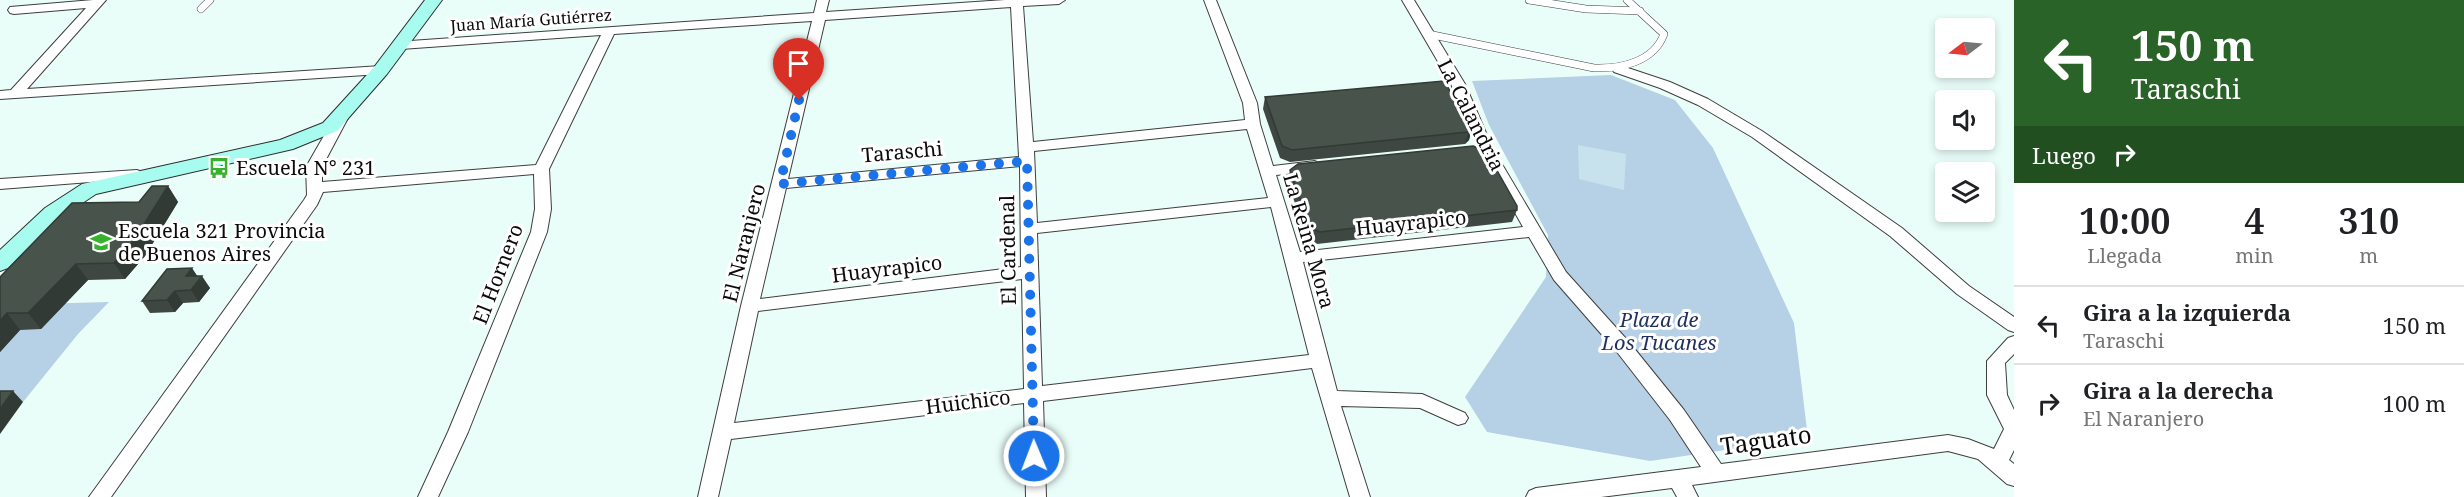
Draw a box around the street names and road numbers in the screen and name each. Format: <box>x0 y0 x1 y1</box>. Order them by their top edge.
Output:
street label: Juan María Gutiérrez <box>448 3 613 37</box>
street label: La Calandria <box>1432 54 1511 175</box>
street label: Taraschi <box>860 134 944 168</box>
street label: La Reina Mora <box>1277 170 1342 311</box>
street label: El Naranjero <box>716 181 771 305</box>
street label: El Cardenal <box>993 195 1022 305</box>
street label: Huayrapico <box>1354 203 1468 242</box>
street label: El Hornero <box>466 220 529 328</box>
street label: Huayrapico <box>830 248 944 289</box>
street label: Huichico <box>924 383 1012 420</box>
street label: Taguato <box>1718 417 1813 462</box>

